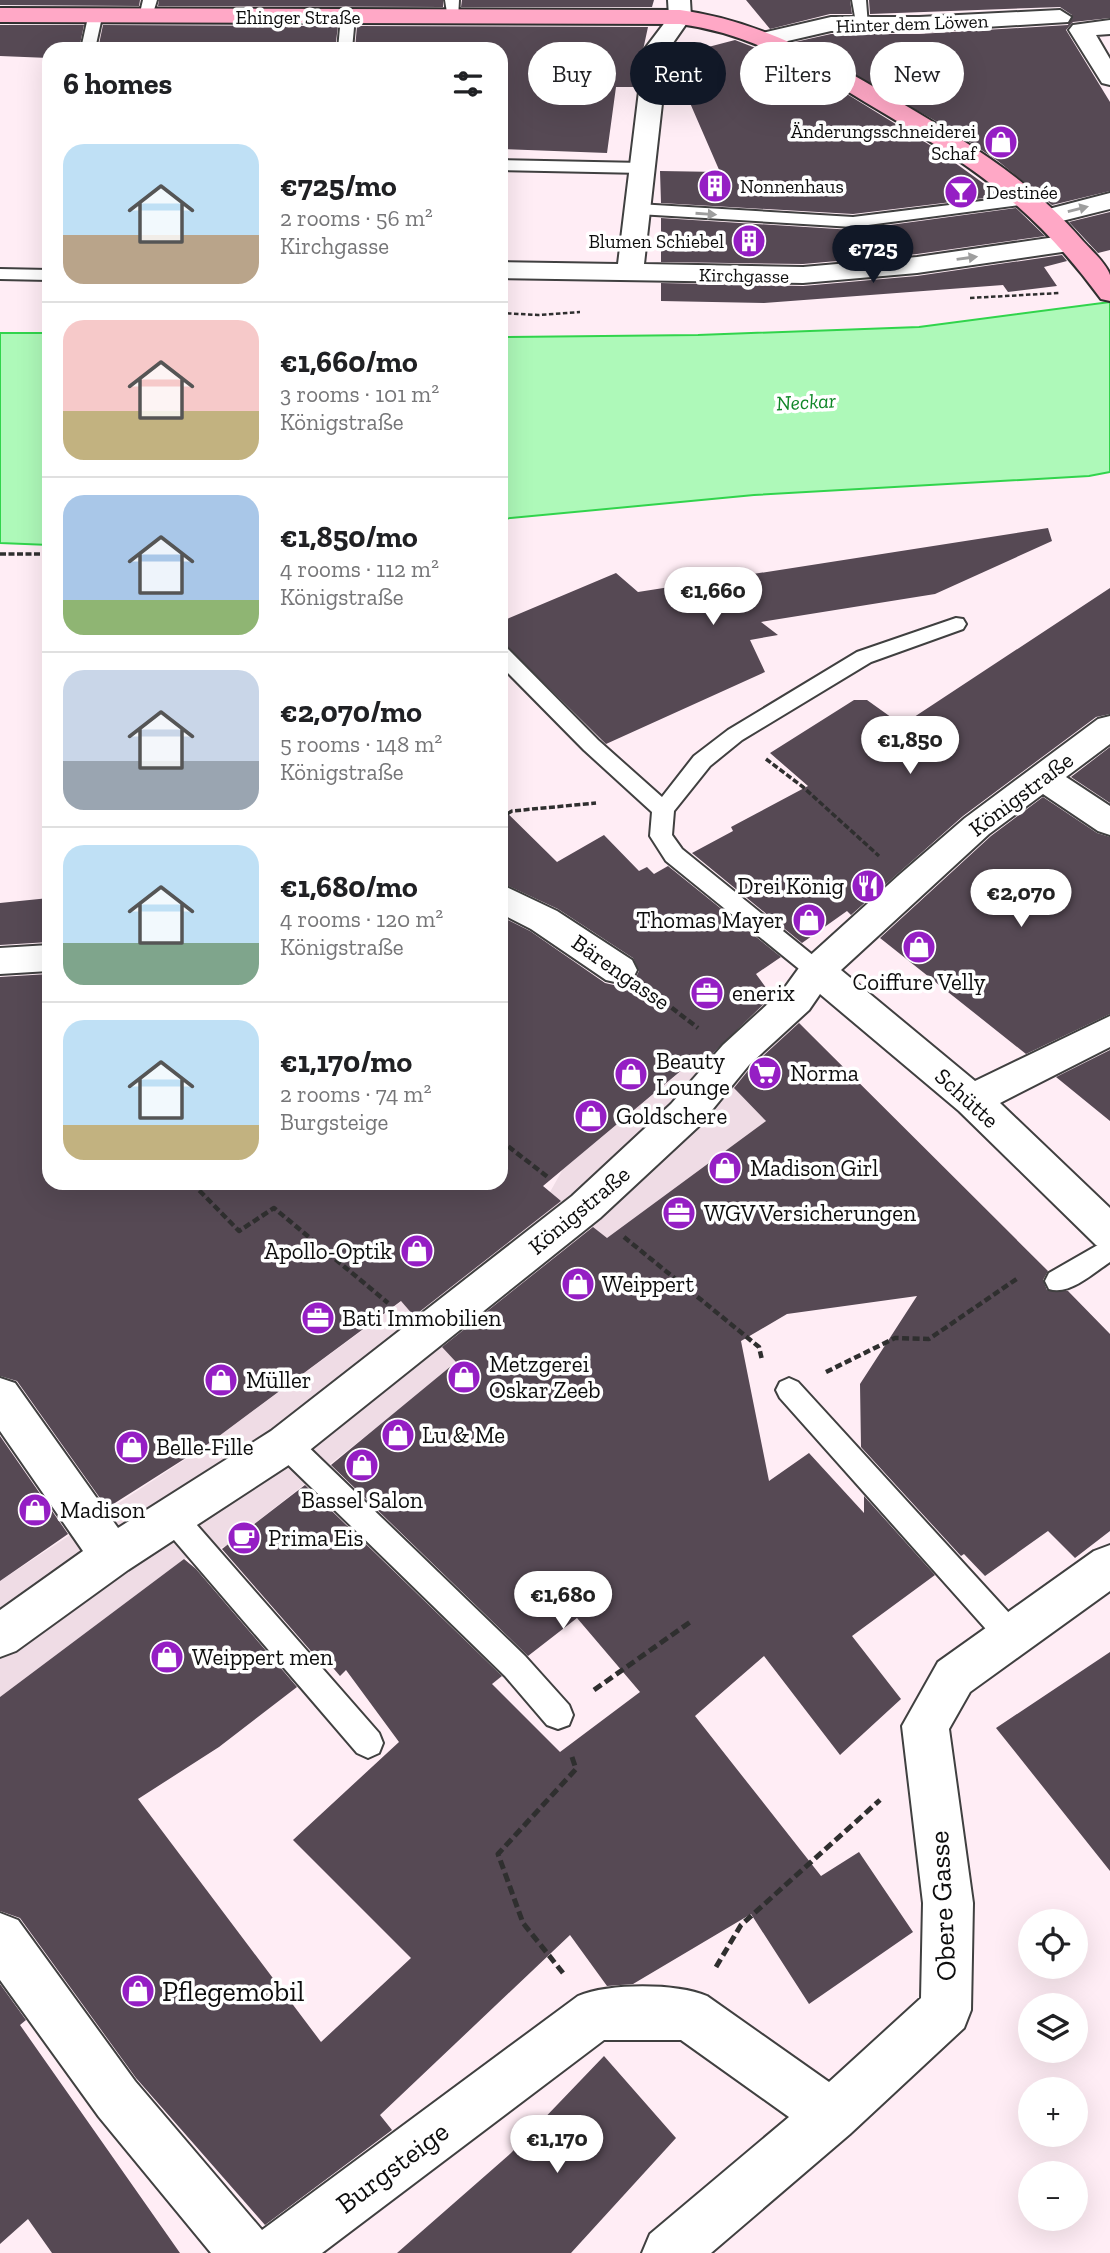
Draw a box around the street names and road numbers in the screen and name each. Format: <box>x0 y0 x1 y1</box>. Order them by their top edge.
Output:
street label: Ehinger Straße <box>235 6 361 29</box>
street label: Hinter dem Löwen <box>835 9 989 38</box>
street label: Kirchgasse <box>699 263 789 288</box>
street label: Königstraße <box>963 746 1079 842</box>
street label: Bärengasse <box>567 928 675 1016</box>
street label: Schütte <box>929 1062 1005 1134</box>
street label: Königstraße <box>523 1160 635 1260</box>
street label: Obere Gasse <box>922 1830 963 1982</box>
street label: Burgsteige <box>330 2115 455 2220</box>

